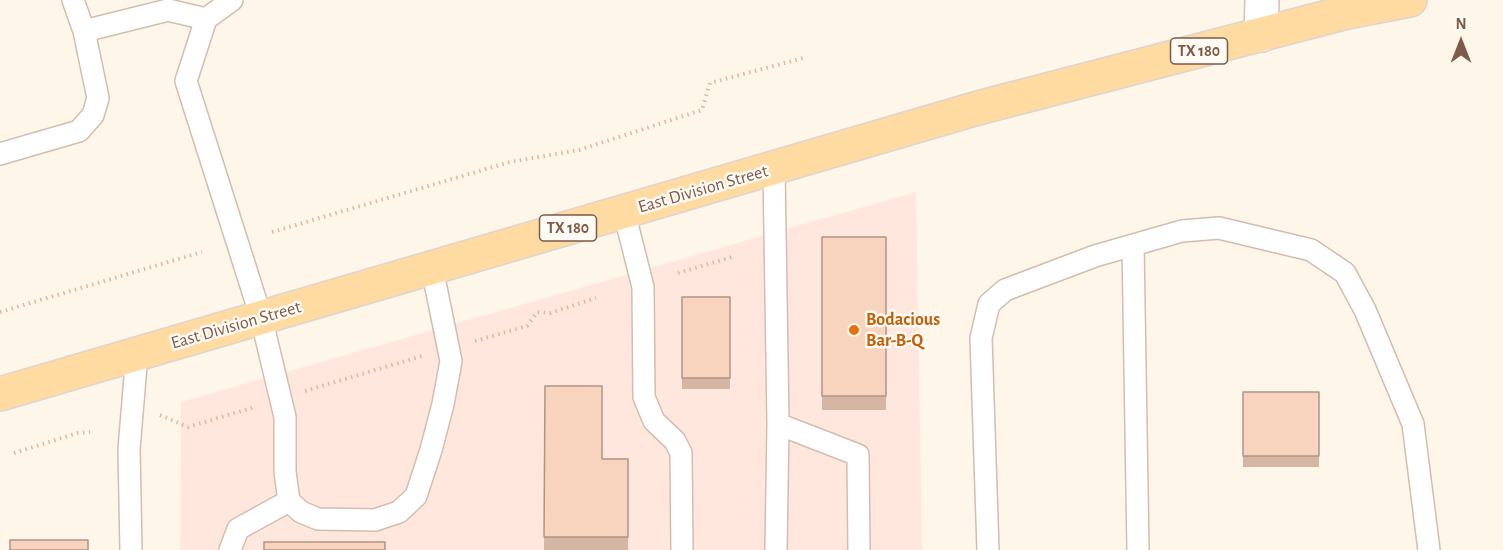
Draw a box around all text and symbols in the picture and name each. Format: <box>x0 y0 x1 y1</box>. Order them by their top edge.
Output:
north arrow <box>1431 12 1491 72</box>
text: N <box>1455 16 1467 32</box>
road number: TX 180 <box>1170 38 1228 64</box>
street label: East Division Street <box>636 160 770 218</box>
road number: TX 180 <box>540 215 596 241</box>
street label: East Division Street <box>169 296 303 354</box>
place label: Bodacious Bar-B-Q <box>866 309 940 352</box>
marker: Bodacious Bar-B-Q <box>847 323 861 337</box>

